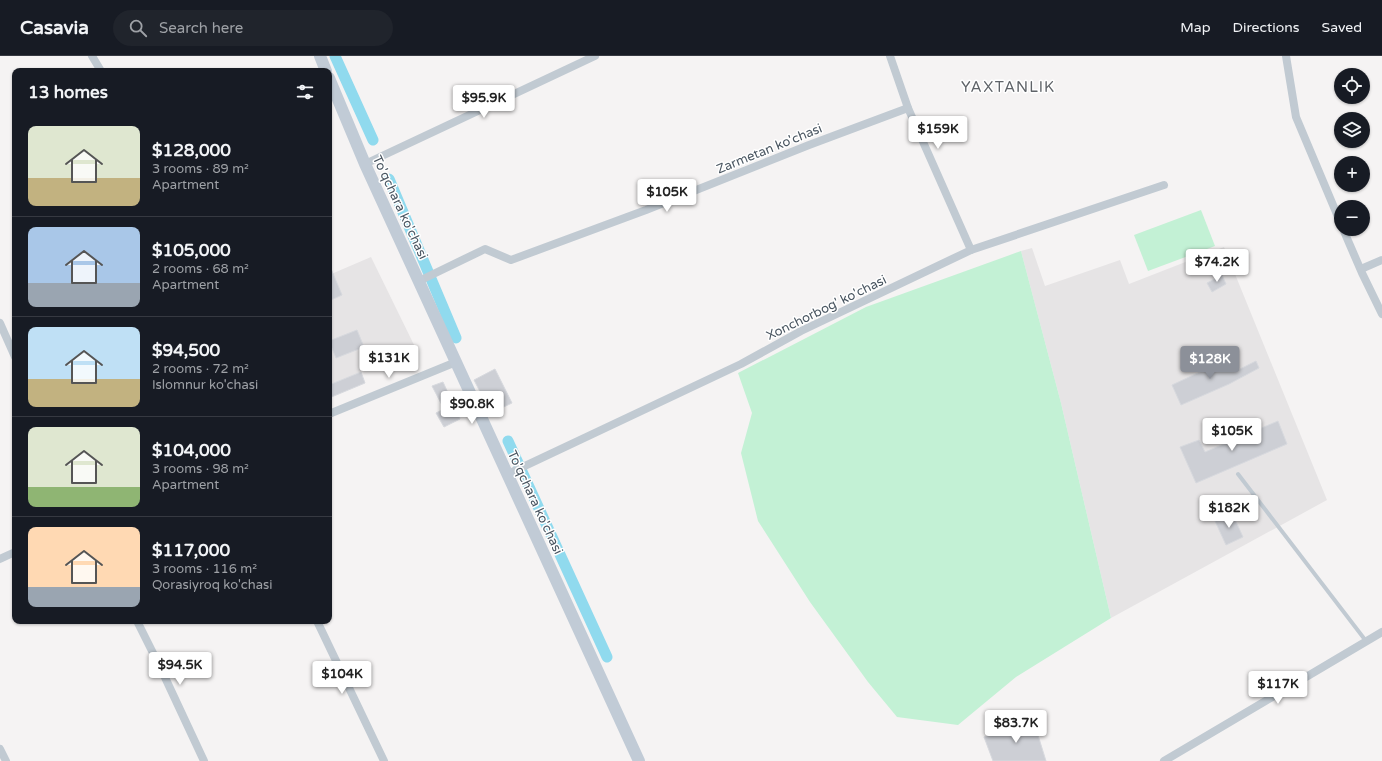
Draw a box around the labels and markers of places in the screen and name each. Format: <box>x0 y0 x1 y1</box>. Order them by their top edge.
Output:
pin: $95.9K <box>451 85 517 119</box>
pin: $159K <box>910 116 966 150</box>
pin: $105K <box>639 179 695 213</box>
pin: $74.2K <box>1184 249 1250 283</box>
pin: $131K <box>361 345 417 379</box>
pin: $128K <box>1182 346 1238 380</box>
pin: $90.8K <box>439 391 505 425</box>
pin: $105K <box>1204 418 1260 452</box>
pin: $182K <box>1201 495 1257 529</box>
pin: $94.5K <box>147 652 213 686</box>
pin: $104K <box>314 661 370 695</box>
pin: $117K <box>1250 671 1306 705</box>
pin: $83.7K <box>983 710 1049 744</box>

